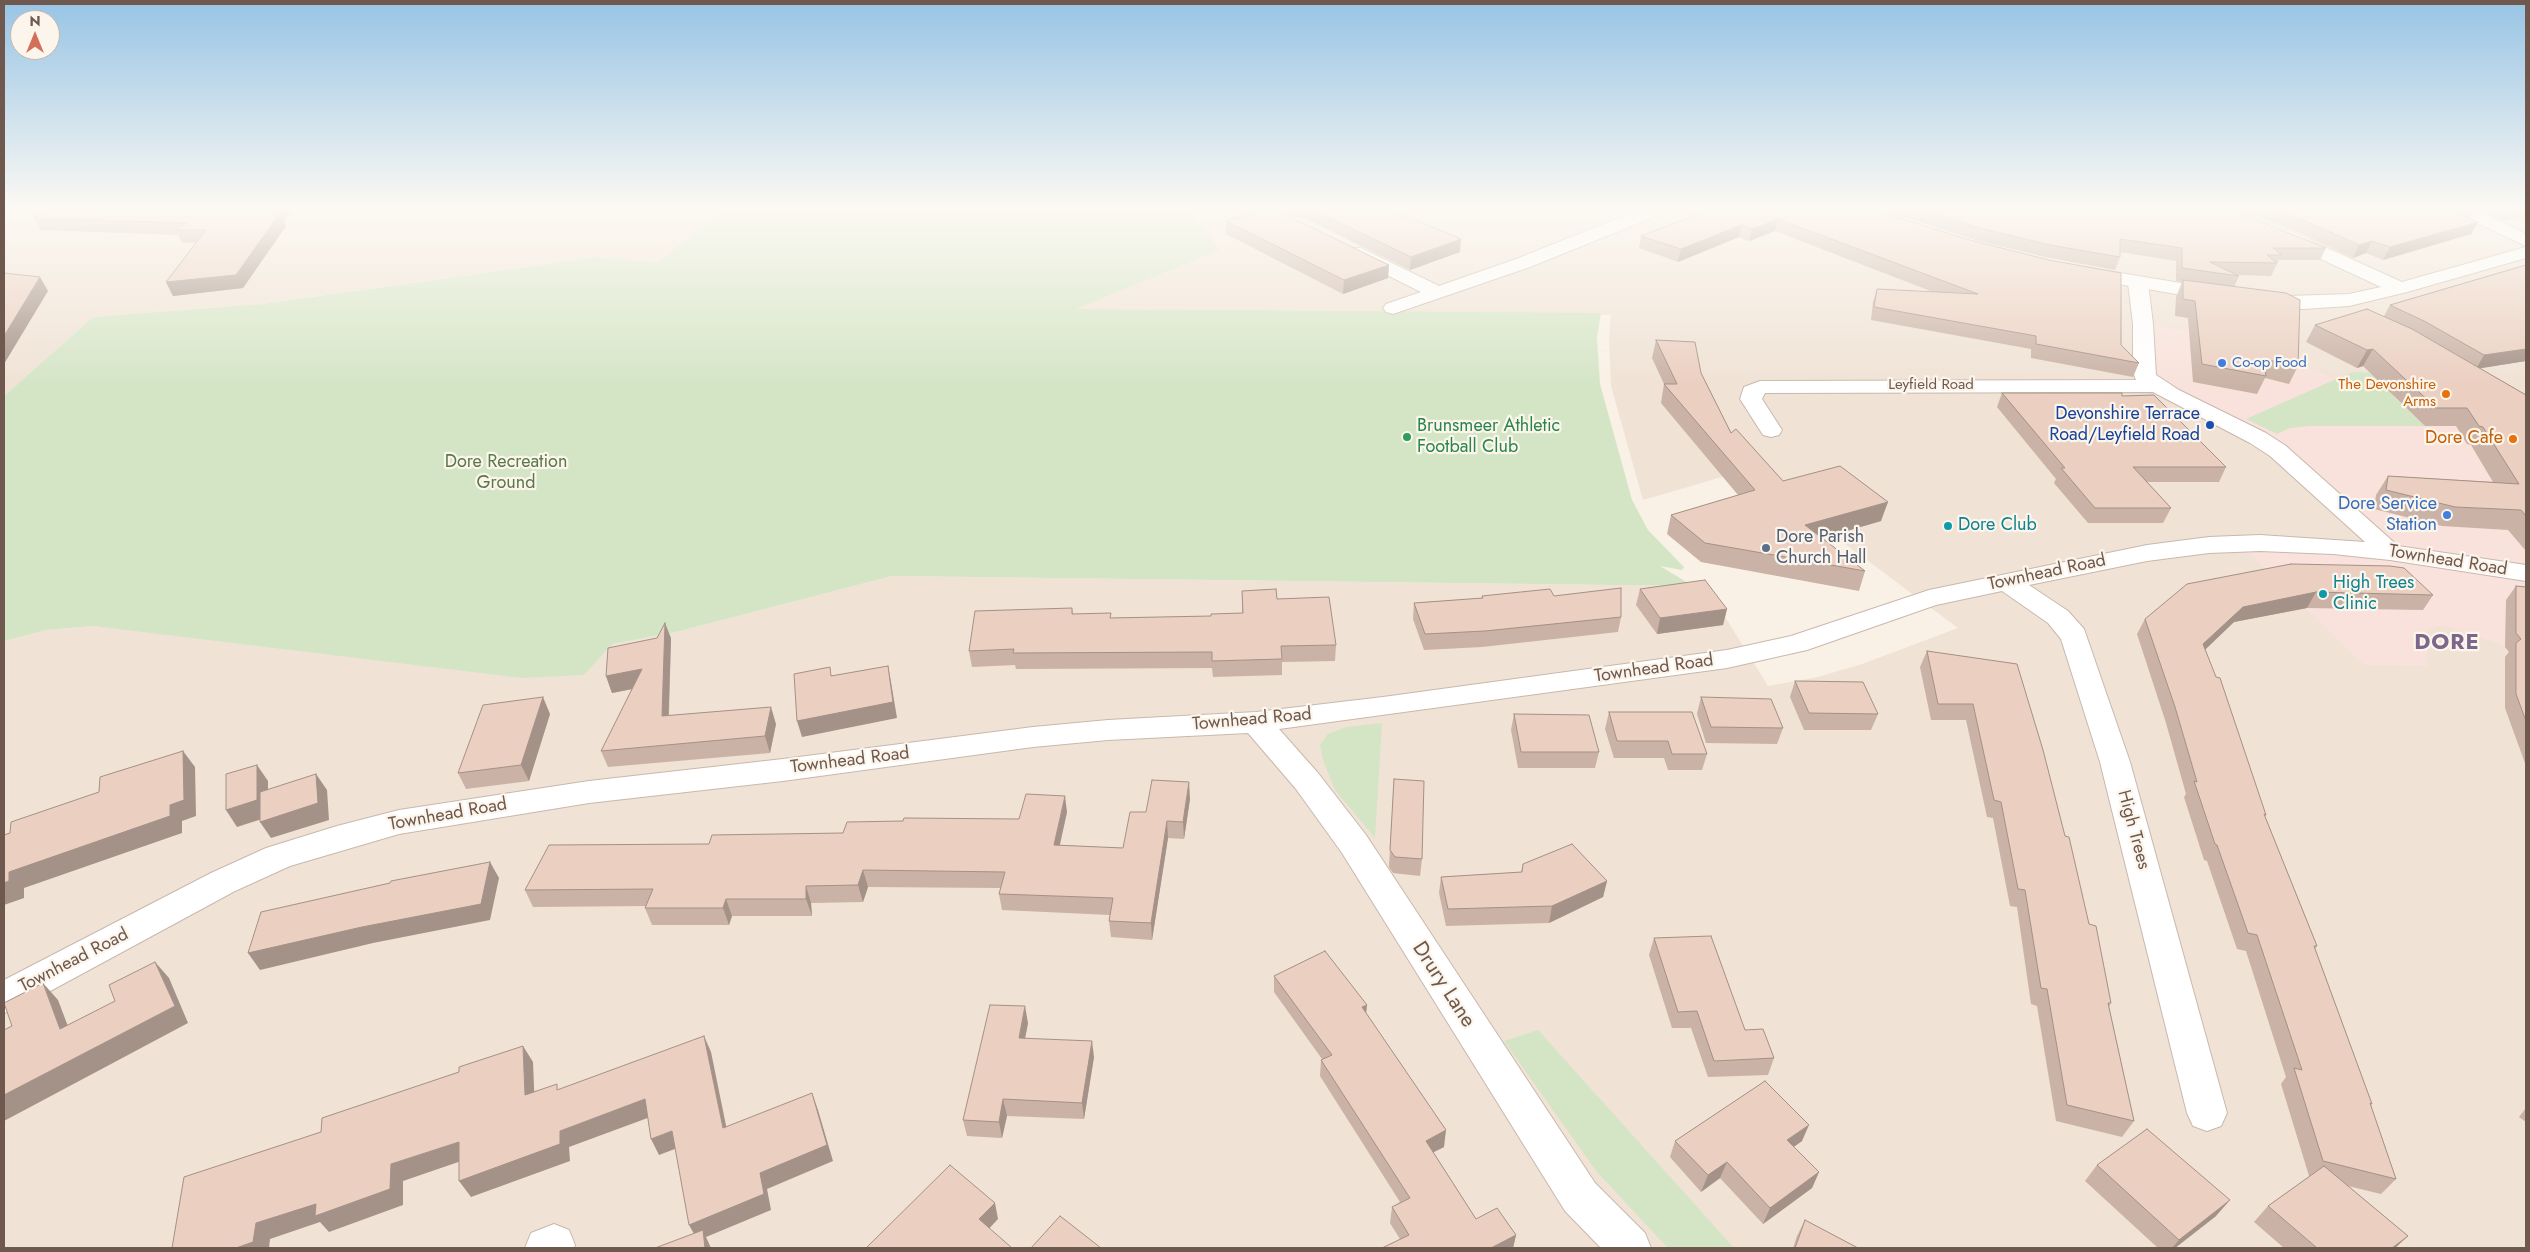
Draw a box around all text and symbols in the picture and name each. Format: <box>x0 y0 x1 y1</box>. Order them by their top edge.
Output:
north arrow <box>10 10 60 60</box>
text: N <box>29 11 41 31</box>
place label: Co-op Food <box>2232 354 2307 372</box>
marker: Co-op Food <box>2216 357 2228 369</box>
street label: Leyfield Road <box>1888 376 1974 394</box>
place label: The Devonshire Arms <box>2338 376 2436 411</box>
marker: The Devonshire Arms <box>2440 388 2452 400</box>
place label: Devonshire Terrace Road/Leyfield Road <box>2049 404 2200 446</box>
place label: Brunsmeer Athletic Football Club <box>1417 416 1560 458</box>
marker: Devonshire Terrace Road/Leyfield Road <box>2204 419 2216 431</box>
place label: Dore Cafe <box>2425 428 2503 450</box>
marker: Brunsmeer Athletic Football Club <box>1401 431 1413 443</box>
marker: Dore Cafe <box>2507 433 2519 445</box>
park label: Dore Recreation Ground <box>445 452 567 494</box>
place label: Dore Service Station <box>2338 494 2437 536</box>
marker: Dore Service Station <box>2441 509 2453 521</box>
place label: Dore Club <box>1958 515 2037 537</box>
marker: Dore Club <box>1942 520 1954 532</box>
place label: Dore Parish Church Hall <box>1776 527 1866 570</box>
street label: Townhead Road <box>2387 541 2509 581</box>
marker: Dore Parish Church Hall <box>1760 542 1772 554</box>
street label: Townhead Road <box>1986 550 2108 596</box>
place label: High Trees Clinic <box>2333 573 2414 616</box>
marker: High Trees Clinic <box>2317 588 2329 600</box>
district label: DORE <box>2414 631 2480 657</box>
street label: Townhead Road <box>1593 650 1715 688</box>
street label: Townhead Road <box>1191 704 1313 736</box>
street label: Townhead Road <box>789 743 911 779</box>
street label: High Trees <box>2112 788 2154 872</box>
street label: Townhead Road <box>387 794 509 836</box>
street label: Townhead Road <box>16 924 132 998</box>
street label: Drury Lane <box>1406 937 1480 1033</box>

